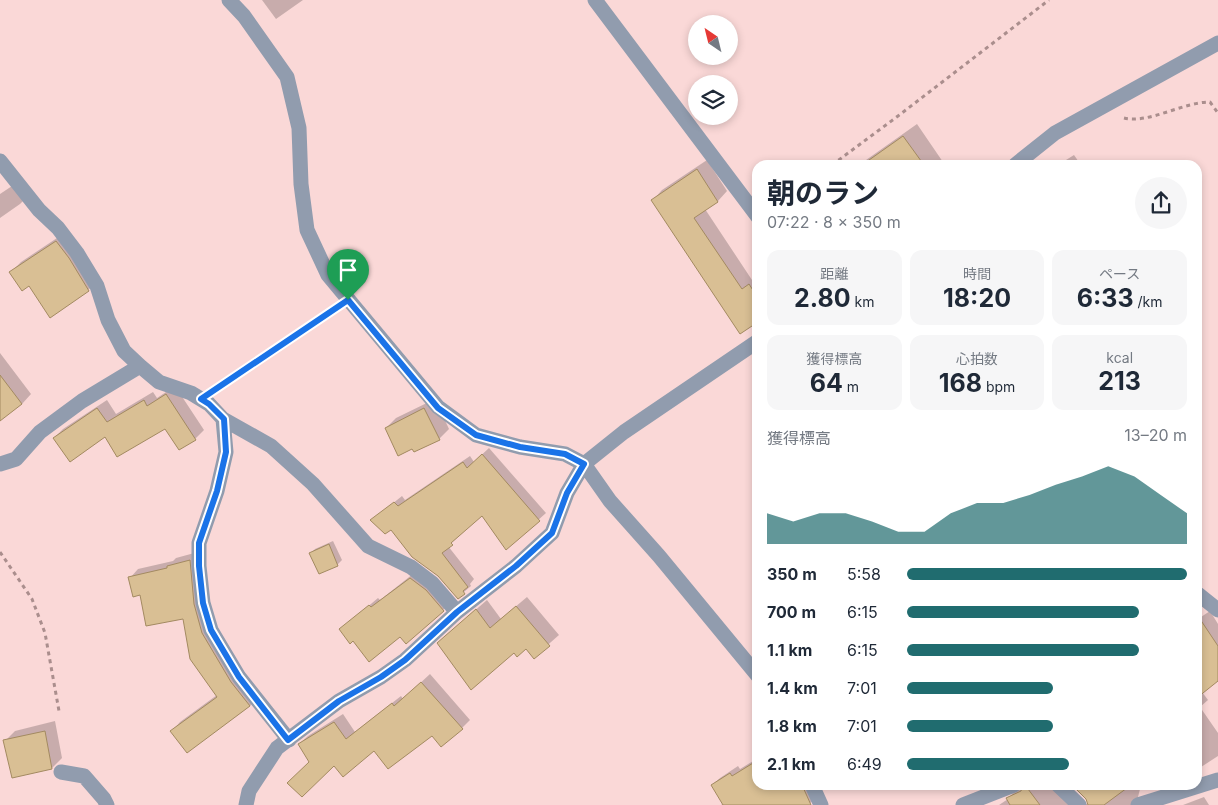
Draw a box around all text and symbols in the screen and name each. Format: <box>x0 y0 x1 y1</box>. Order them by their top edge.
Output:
north arrow <box>688 15 738 65</box>
map controls <box>688 15 738 125</box>
button: layers <box>688 75 738 125</box>
text: 朝のラン <box>767 176 879 210</box>
button: share <box>1135 177 1187 229</box>
text: 07:22 · 8 × 350 m <box>767 212 901 232</box>
pin <box>327 249 369 300</box>
icon: arrive <box>334 256 362 284</box>
text: 距離 <box>820 265 848 282</box>
text: 時間 <box>963 265 991 282</box>
text: ペース <box>1099 265 1140 282</box>
text: 2.80 <box>794 283 851 313</box>
text: 18:20 <box>943 283 1011 313</box>
text: 6:33 <box>1077 283 1134 313</box>
text: km <box>851 293 875 310</box>
text: /km <box>1134 293 1163 310</box>
text: kcal <box>1106 349 1133 366</box>
text: 獲得標高 <box>806 350 862 367</box>
text: 心拍数 <box>956 350 998 367</box>
text: 213 <box>1098 366 1141 396</box>
text: 64 <box>810 368 843 398</box>
text: 168 <box>939 368 982 398</box>
text: m <box>843 378 859 395</box>
text: bpm <box>982 378 1015 395</box>
text: 13–20 m <box>1124 425 1187 445</box>
text: 獲得標高 <box>767 428 831 448</box>
text: 350 m <box>767 564 817 584</box>
text: 5:58 <box>847 564 881 584</box>
text: 700 m <box>767 602 816 622</box>
text: 6:15 <box>847 602 878 622</box>
text: 1.1 km <box>767 640 812 660</box>
text: 6:15 <box>847 640 878 660</box>
text: 1.4 km <box>767 678 818 698</box>
text: 7:01 <box>847 678 877 698</box>
text: 1.8 km <box>767 716 817 736</box>
text: 7:01 <box>847 716 877 736</box>
text: 2.1 km <box>767 754 816 774</box>
text: 6:49 <box>847 754 882 774</box>

